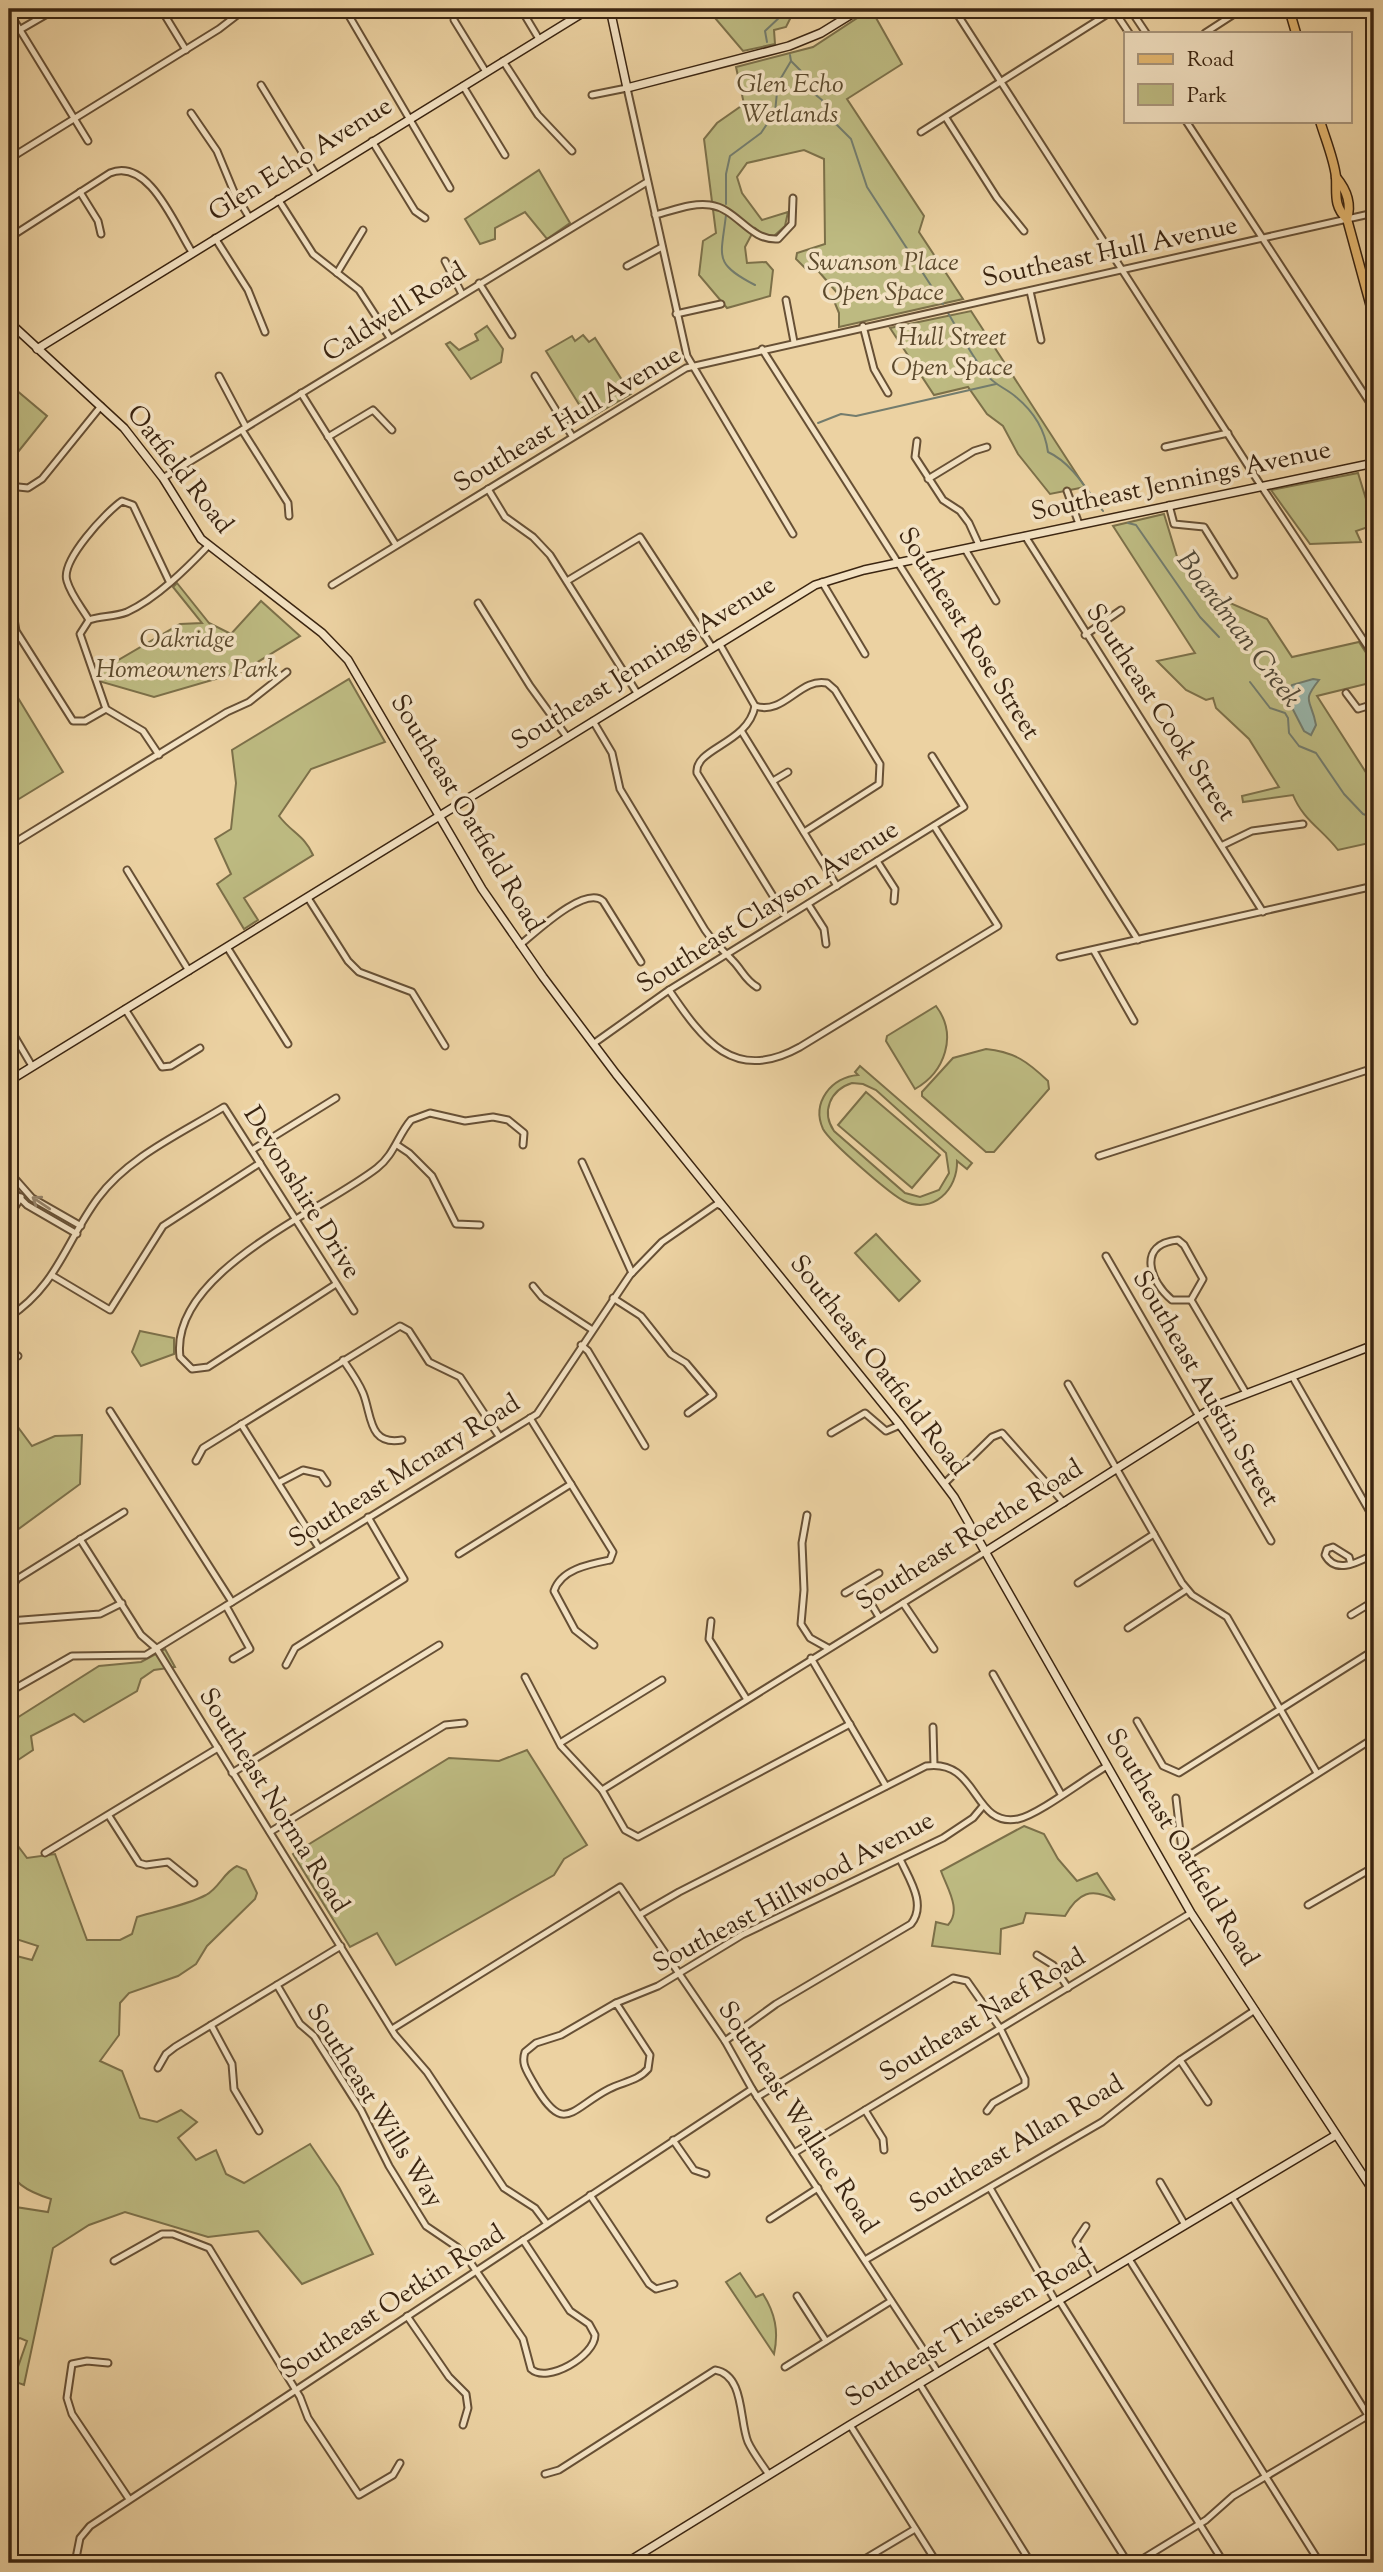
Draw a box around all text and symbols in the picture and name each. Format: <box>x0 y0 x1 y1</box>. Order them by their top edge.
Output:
legend <box>1124 32 1352 122</box>
text: Road <box>1187 46 1234 76</box>
park label: Glen Echo Wetlands <box>736 67 844 134</box>
text: Park <box>1187 82 1228 112</box>
street label: Glen Echo Avenue <box>202 89 400 231</box>
street label: Southeast Hull Avenue <box>979 208 1241 298</box>
park label: Swanson Place Open Space <box>807 245 959 312</box>
street label: Caldwell Road <box>316 254 474 372</box>
park label: Hull Street Open Space <box>891 320 1013 387</box>
street label: Southeast Hull Avenue <box>447 337 689 503</box>
street label: Oatfield Road <box>117 398 241 543</box>
street label: Southeast Jennings Avenue <box>1028 432 1334 532</box>
street label: Southeast Rose Street <box>888 521 1049 748</box>
water label: Boardman Creek <box>1166 543 1310 717</box>
street label: Southeast Jennings Avenue <box>505 567 783 761</box>
street label: Southeast Cook Street <box>1076 597 1244 829</box>
park label: Oakridge Homeowners Park <box>96 622 279 689</box>
street label: Southeast Oatfield Road <box>380 688 552 940</box>
street label: Southeast Clayson Avenue <box>630 812 906 1004</box>
street label: Devonshire Drive <box>233 1099 369 1287</box>
one-way arrow <box>32 1196 52 1210</box>
street label: Southeast Oatfield Road <box>780 1247 976 1485</box>
street label: Southeast Austin Street <box>1122 1264 1288 1514</box>
street label: Southeast Mcnary Road <box>282 1386 528 1558</box>
street label: Southeast Roethe Road <box>849 1451 1091 1621</box>
street label: Southeast Norma Road <box>189 1681 358 1921</box>
street label: Southeast Oatfield Road <box>1095 1722 1267 1974</box>
street label: Southeast Hillwood Avenue <box>647 1803 941 1983</box>
street label: Southeast Naef Road <box>873 1940 1093 2092</box>
street label: Southeast Wallace Road <box>708 1994 886 2242</box>
street label: Southeast Wills Way <box>296 1997 452 2215</box>
street label: Southeast Allan Road <box>903 2066 1131 2224</box>
street label: Southeast Oetkin Road <box>273 2216 513 2390</box>
street label: Southeast Thiessen Road <box>839 2240 1100 2418</box>

